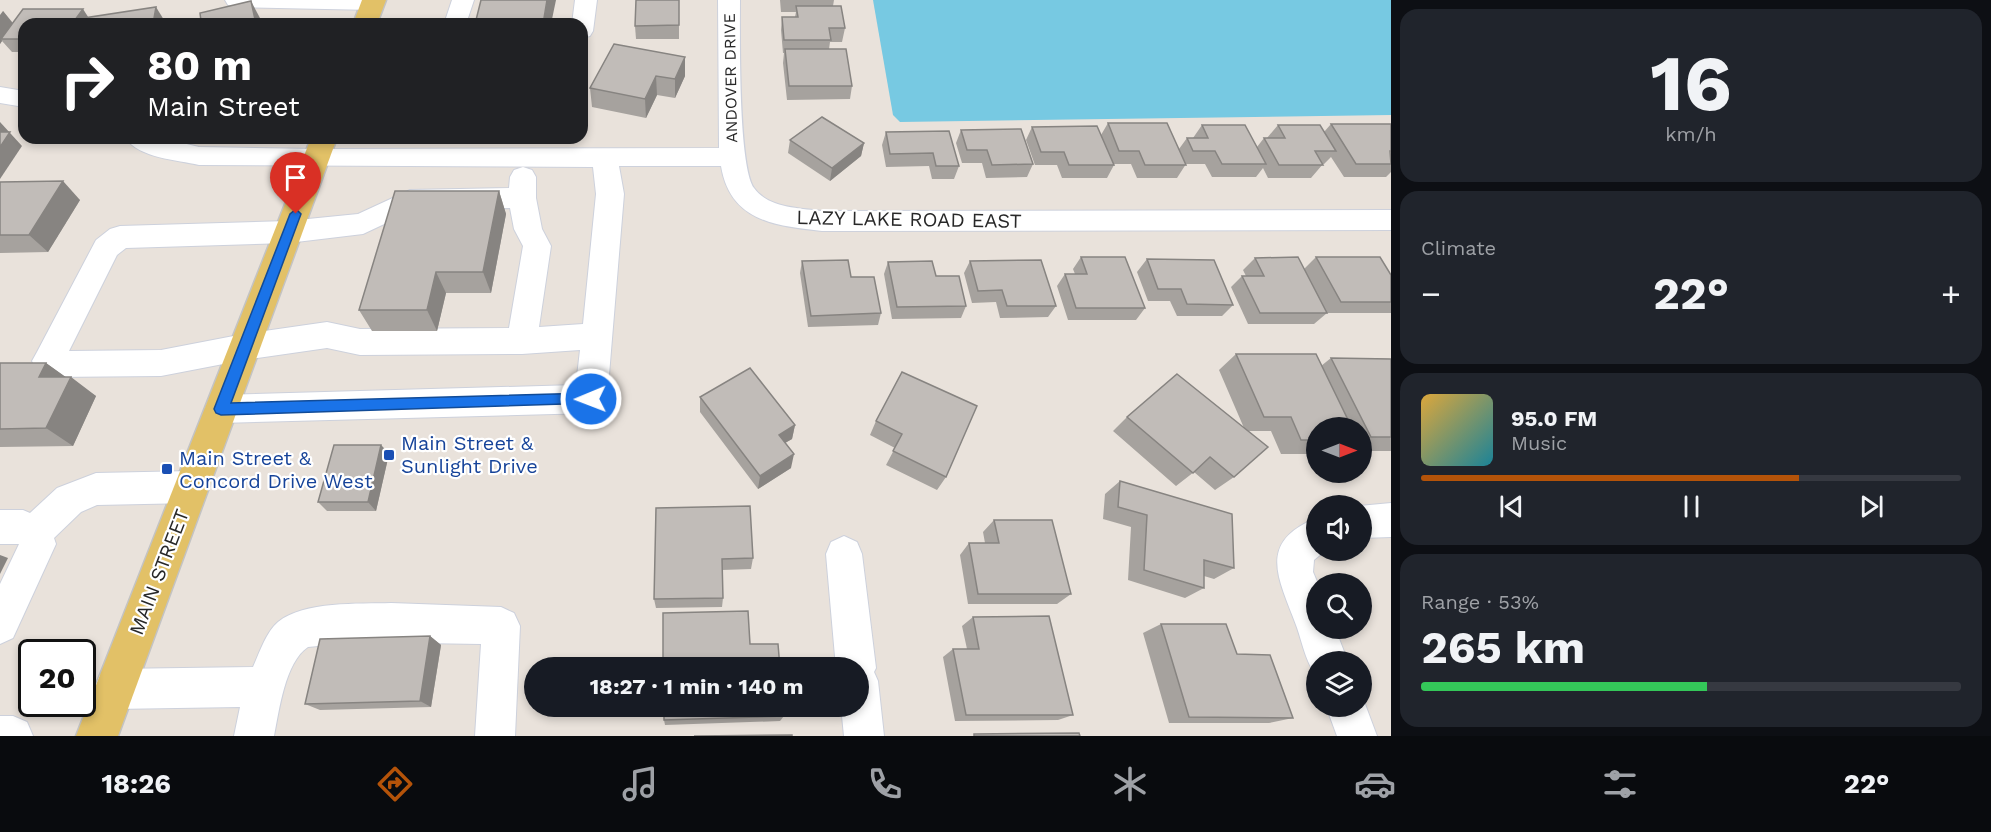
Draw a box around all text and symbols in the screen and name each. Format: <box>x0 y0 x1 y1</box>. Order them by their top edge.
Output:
street label: ANDOVER DRIVE <box>720 13 741 143</box>
text: 16 <box>1650 37 1732 129</box>
text: 80 m <box>147 41 252 90</box>
icon: right <box>48 42 126 120</box>
text: Main Street <box>147 91 300 123</box>
text: km/h <box>1665 122 1717 146</box>
pin <box>270 152 321 214</box>
icon: arrive <box>279 161 312 194</box>
street label: LAZY LAKE ROAD EAST <box>796 205 1022 233</box>
text: Climate <box>1421 236 1496 260</box>
text: 22° <box>1653 267 1729 320</box>
text: − <box>1421 274 1441 313</box>
text: + <box>1941 274 1961 313</box>
position arrow <box>559 367 623 431</box>
text: 95.0 FM <box>1511 406 1597 431</box>
north arrow <box>1306 417 1372 483</box>
map controls <box>1306 417 1372 717</box>
place label: Main Street & Sunlight Drive <box>401 431 538 478</box>
text: Music <box>1511 431 1567 455</box>
place label: Main Street & Concord Drive West <box>179 446 373 493</box>
marker: Main Street & Sunlight Drive <box>382 448 396 462</box>
marker: Main Street & Concord Drive West <box>160 462 174 476</box>
icon: previous <box>1495 490 1528 523</box>
icon: pause <box>1675 490 1708 523</box>
icon: next <box>1855 490 1888 523</box>
button: sound <box>1306 495 1372 561</box>
street label: MAIN STREET <box>124 506 194 638</box>
button: search <box>1306 573 1372 639</box>
text: Range · 53% <box>1421 590 1539 614</box>
text: 265 km <box>1421 621 1585 674</box>
speed limit sign: 20 <box>18 639 96 717</box>
button: layers <box>1306 651 1372 717</box>
text: 18:27 · 1 min · 140 m <box>590 674 803 699</box>
icon: directions <box>374 763 416 805</box>
icon: music <box>619 763 661 805</box>
icon: phone <box>864 763 906 805</box>
icon: climate <box>1109 763 1151 805</box>
icon: car <box>1354 763 1396 805</box>
icon: filters <box>1599 763 1641 805</box>
text: 18:26 <box>101 768 171 800</box>
text: 22° <box>1844 768 1889 800</box>

